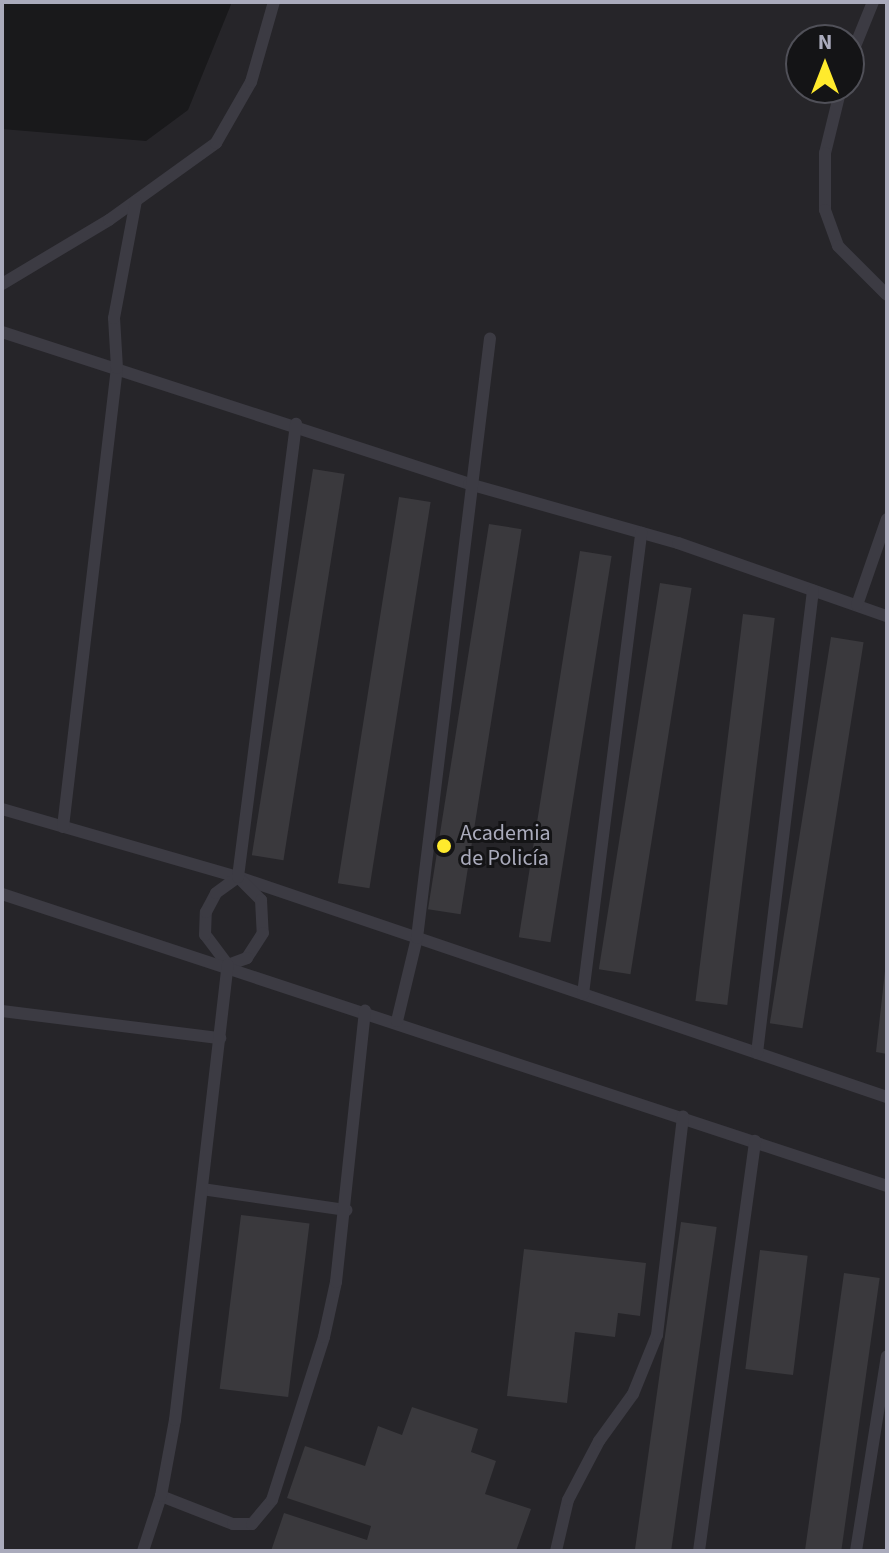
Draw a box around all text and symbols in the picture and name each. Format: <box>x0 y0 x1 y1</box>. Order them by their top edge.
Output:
north arrow <box>785 24 865 104</box>
text: N <box>818 26 832 58</box>
place label: Academia de Policía <box>460 820 551 872</box>
marker: Academia de Policía <box>435 837 453 855</box>

